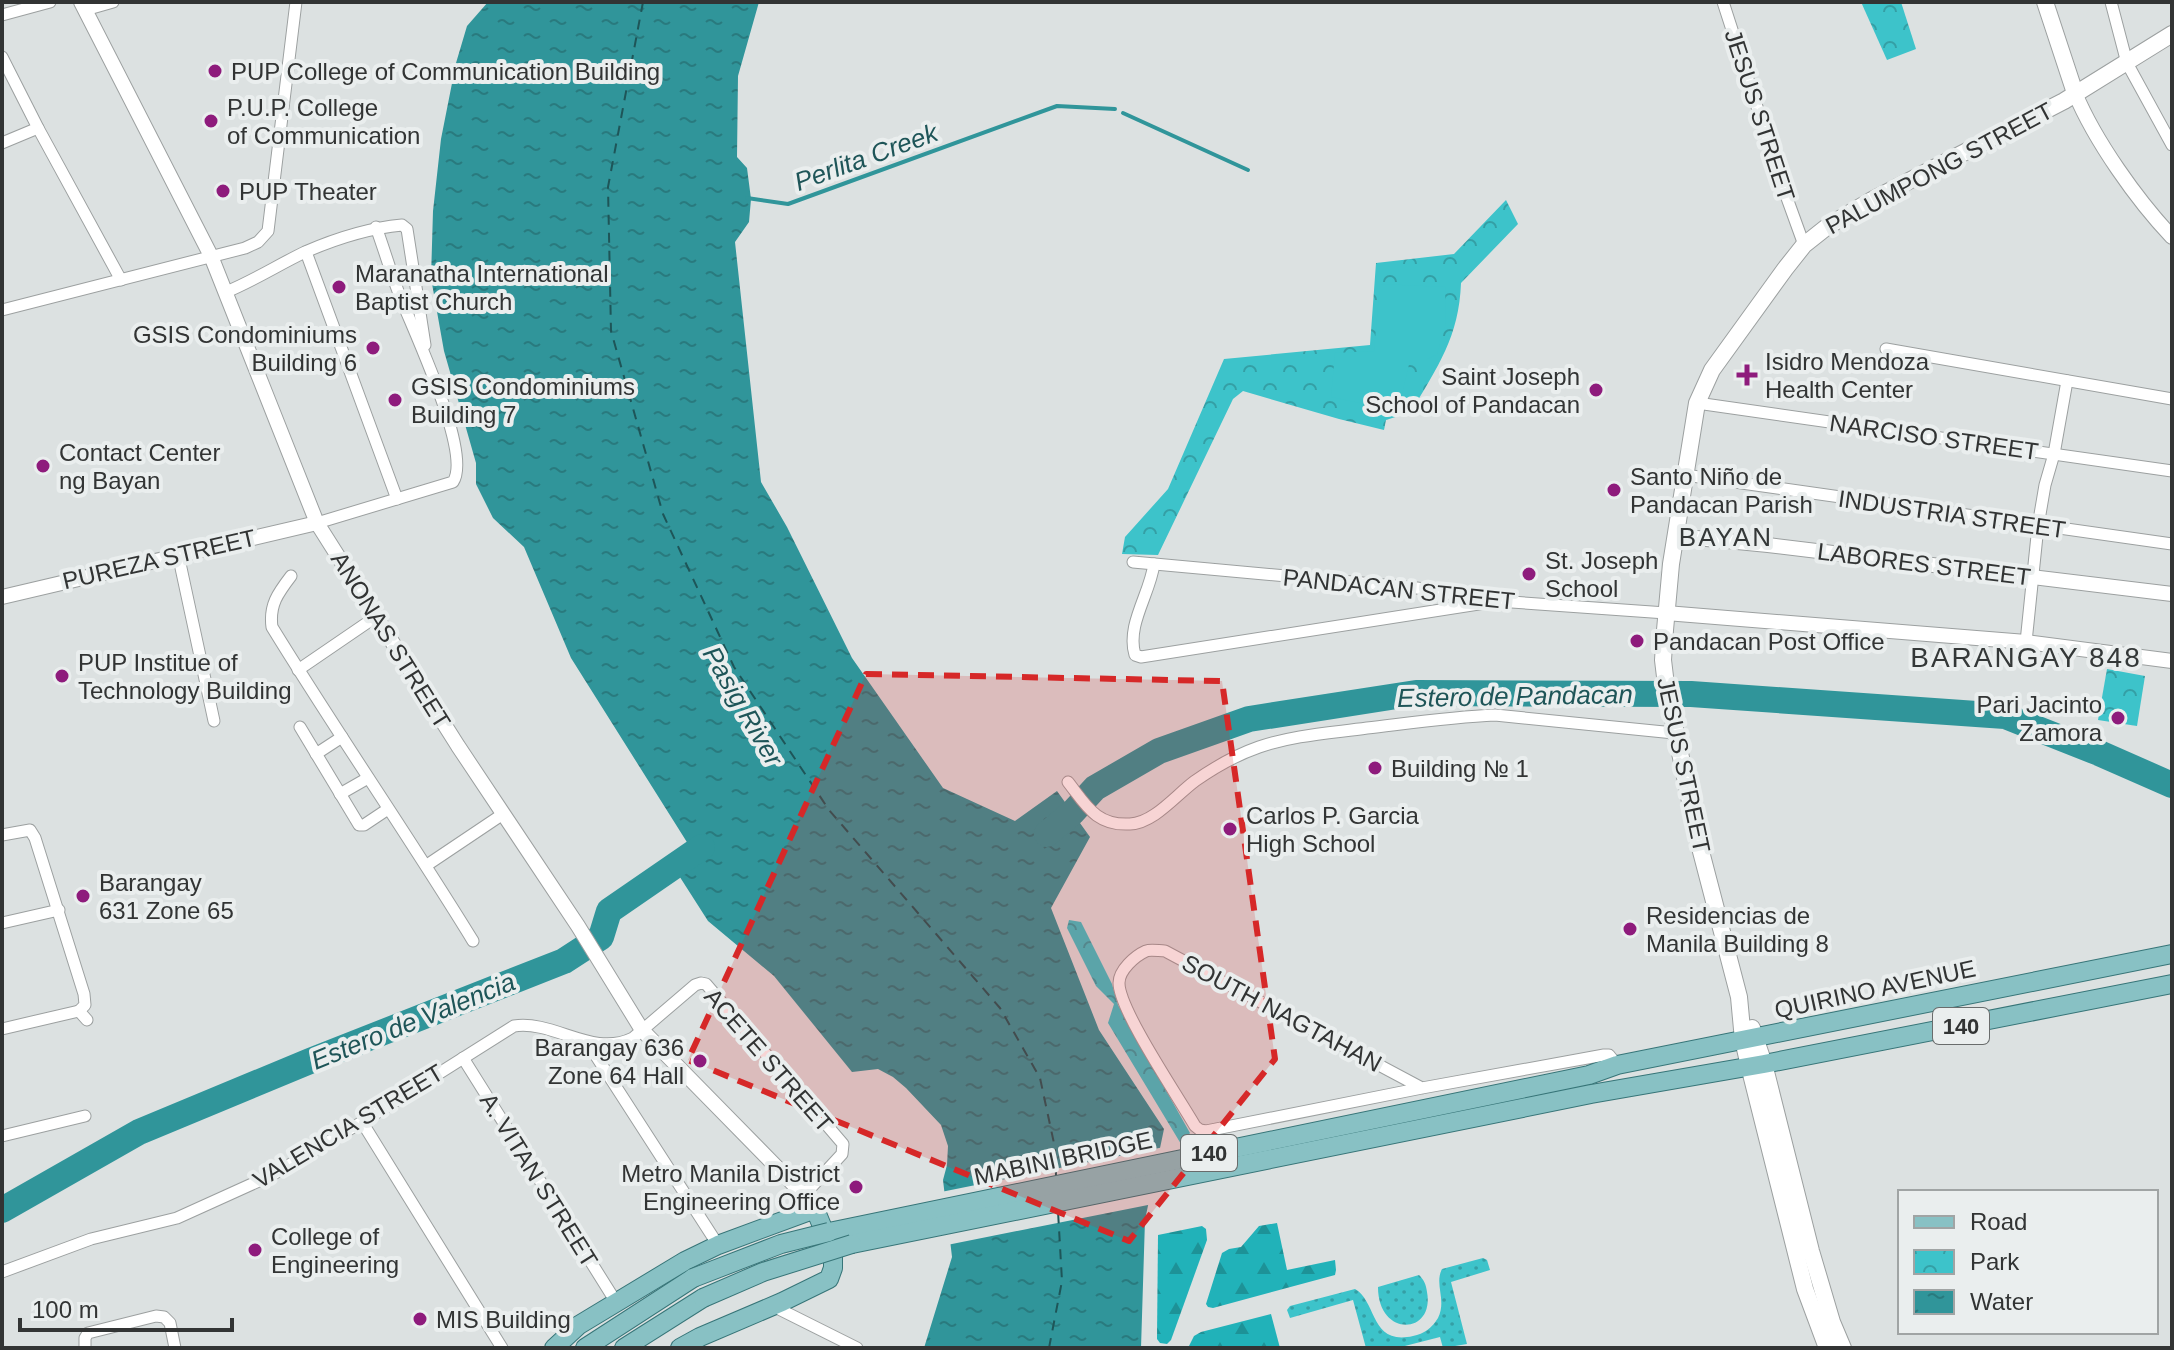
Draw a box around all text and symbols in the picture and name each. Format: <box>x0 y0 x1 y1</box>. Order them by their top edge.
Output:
street label: JESUS STREET <box>1720 26 1801 204</box>
place label: PUP College of Communication Building <box>231 58 660 85</box>
marker: PUP College of Communication Building <box>206 62 224 80</box>
place label: P.U.P. College of Communication <box>227 94 420 149</box>
street label: PALUMPONG STREET <box>1821 97 2057 239</box>
marker: P.U.P. College of Communication <box>202 112 220 130</box>
water label: Perlita Creek <box>790 117 944 197</box>
place label: PUP Theater <box>239 178 377 205</box>
marker: PUP Theater <box>214 182 232 200</box>
place label: Maranatha International Baptist Church <box>355 260 609 315</box>
marker: Maranatha International Baptist Church <box>330 278 348 296</box>
place label: GSIS Condominiums Building 6 <box>133 321 357 376</box>
marker: GSIS Condominiums Building 6 <box>364 339 382 357</box>
place label: Isidro Mendoza Health Center <box>1765 348 1930 403</box>
place label: Saint Joseph School of Pandacan <box>1365 363 1580 418</box>
marker: Isidro Mendoza Health Center <box>1736 364 1758 386</box>
place label: GSIS Condominiums Building 7 <box>411 373 635 428</box>
marker: Saint Joseph School of Pandacan <box>1587 381 1605 399</box>
marker: GSIS Condominiums Building 7 <box>386 391 404 409</box>
street label: NARCISO STREET <box>1828 409 2041 465</box>
place label: Contact Center ng Bayan <box>59 439 220 494</box>
marker: Contact Center ng Bayan <box>34 457 52 475</box>
place label: Santo Niño de Pandacan Parish <box>1630 463 1813 518</box>
marker: Santo Niño de Pandacan Parish <box>1605 481 1623 499</box>
street label: INDUSTRIA STREET <box>1837 485 2068 543</box>
district label: BAYAN <box>1679 522 1773 552</box>
street label: PUREZA STREET <box>60 524 259 594</box>
street label: LABORES STREET <box>1816 538 2033 591</box>
street label: ANONAS STREET <box>326 547 456 733</box>
place label: St. Joseph School <box>1545 547 1658 602</box>
street label: PANDACAN STREET <box>1282 563 1517 615</box>
marker: St. Joseph School <box>1520 565 1538 583</box>
place label: Pandacan Post Office <box>1653 628 1885 655</box>
marker: Pandacan Post Office <box>1628 632 1646 650</box>
water label: Pasig River <box>697 641 790 772</box>
district label: BARANGAY 848 <box>1910 642 2142 673</box>
place label: PUP Institue of Technology Building <box>78 649 291 704</box>
marker: PUP Institue of Technology Building <box>53 667 71 685</box>
street label: JESUS STREET <box>1652 675 1716 856</box>
water label: Estero de Pandacan <box>1397 679 1633 713</box>
place label: Pari Jacinto Zamora <box>1977 691 2103 746</box>
marker: Pari Jacinto Zamora <box>2109 709 2127 727</box>
place label: Building № 1 <box>1391 755 1529 782</box>
marker: Building № 1 <box>1366 759 1384 777</box>
place label: Carlos P. Garcia High School <box>1246 802 1420 857</box>
marker: Carlos P. Garcia High School <box>1221 820 1239 838</box>
place label: Barangay 631 Zone 65 <box>99 869 234 924</box>
marker: Barangay 631 Zone 65 <box>74 887 92 905</box>
place label: Residencias de Manila Building 8 <box>1646 902 1829 957</box>
marker: Residencias de Manila Building 8 <box>1621 920 1639 938</box>
street label: SOUTH NAGTAHAN <box>1178 949 1386 1077</box>
street label: QUIRINO AVENUE <box>1772 954 1978 1024</box>
water label: Estero de Valencia <box>307 966 519 1076</box>
street label: ACETE STREET <box>699 983 839 1138</box>
road number: 140 <box>1933 1008 1989 1044</box>
place label: Barangay 636 Zone 64 Hall <box>535 1034 684 1089</box>
marker: Barangay 636 Zone 64 Hall <box>691 1052 709 1070</box>
street label: VALENCIA STREET <box>248 1058 448 1193</box>
street label: A. VITAN STREET <box>475 1088 604 1272</box>
street label: MABINI BRIDGE <box>971 1126 1155 1190</box>
road number: 140 <box>1181 1135 1237 1171</box>
place label: Metro Manila District Engineering Office <box>621 1160 840 1215</box>
marker: Metro Manila District Engineering Office <box>847 1178 865 1196</box>
legend <box>1898 1190 2158 1334</box>
text: Road <box>1970 1208 2027 1235</box>
place label: College of Engineering <box>271 1223 399 1278</box>
marker: College of Engineering <box>246 1241 264 1259</box>
text: Park <box>1970 1248 2020 1275</box>
scale bar <box>20 1282 232 1332</box>
text: Water <box>1970 1288 2033 1315</box>
text: 100 m <box>32 1296 99 1323</box>
place label: MIS Building <box>436 1306 571 1333</box>
marker: MIS Building <box>411 1310 429 1328</box>

